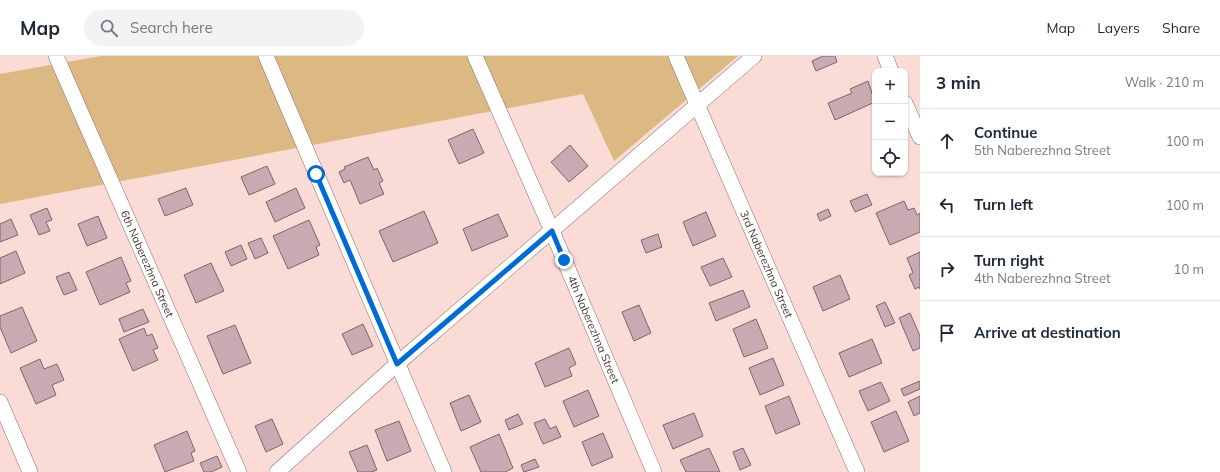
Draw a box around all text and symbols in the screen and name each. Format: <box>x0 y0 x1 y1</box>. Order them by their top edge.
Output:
search box <box>84 10 364 46</box>
text: Map <box>20 16 60 40</box>
icon: search <box>98 17 120 39</box>
text: Search here <box>130 18 213 37</box>
text: Map <box>1046 19 1075 37</box>
text: Layers <box>1097 19 1140 37</box>
text: Share <box>1162 19 1200 37</box>
map controls <box>872 68 908 176</box>
button: + <box>872 68 908 104</box>
text: 3 min <box>936 72 981 93</box>
text: Walk · 210 m <box>1125 74 1204 90</box>
button: − <box>872 104 908 140</box>
text: Continue <box>974 123 1037 142</box>
icon: ahead <box>936 130 958 152</box>
text: 100 m <box>1166 133 1204 149</box>
button: locate <box>872 140 908 176</box>
text: 5th Naberezhna Street <box>974 142 1111 158</box>
route start <box>307 165 325 183</box>
icon: left <box>936 194 958 216</box>
text: Turn left <box>974 195 1033 214</box>
text: 100 m <box>1166 197 1204 213</box>
street label: 6th Naberezhna Street <box>118 208 177 320</box>
street label: 3rd Naberezhna Street <box>737 208 796 320</box>
route end <box>555 251 573 269</box>
text: Turn right <box>974 251 1044 270</box>
icon: right <box>936 258 958 280</box>
text: 10 m <box>1174 261 1204 277</box>
text: 4th Naberezhna Street <box>974 270 1111 286</box>
street label: 4th Naberezhna Street <box>565 273 623 385</box>
icon: arrive <box>936 322 958 344</box>
text: Arrive at destination <box>974 323 1121 342</box>

